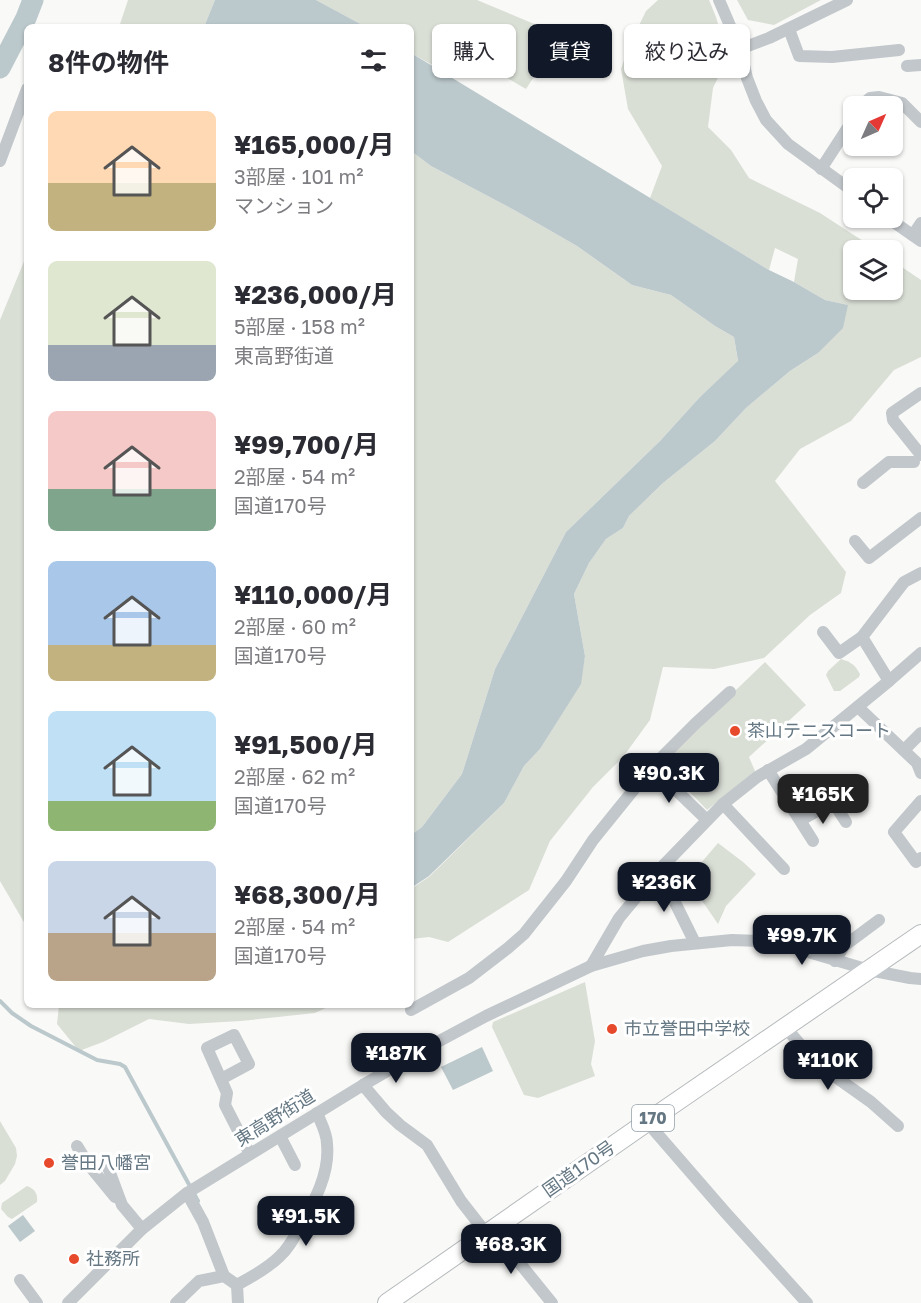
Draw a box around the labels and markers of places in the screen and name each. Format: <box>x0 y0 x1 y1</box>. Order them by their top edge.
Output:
place label: 茶山テニスコート <box>747 719 891 741</box>
marker: 茶山テニスコート <box>728 724 742 738</box>
pin: ¥90.3K <box>620 753 718 804</box>
pin: ¥165K <box>781 774 865 825</box>
pin: ¥236K <box>622 862 706 913</box>
pin: ¥99.7K <box>753 915 851 966</box>
place label: 市立誉田中学校 <box>624 1017 750 1039</box>
marker: 市立誉田中学校 <box>605 1022 619 1036</box>
pin: ¥187K <box>354 1033 438 1084</box>
pin: ¥110K <box>786 1040 870 1091</box>
place label: 誉田八幡宮 <box>61 1151 151 1173</box>
marker: 誉田八幡宮 <box>42 1156 56 1170</box>
pin: ¥91.5K <box>257 1196 355 1247</box>
pin: ¥68.3K <box>462 1224 560 1275</box>
place label: 社務所 <box>86 1247 140 1269</box>
marker: 社務所 <box>67 1252 81 1266</box>

